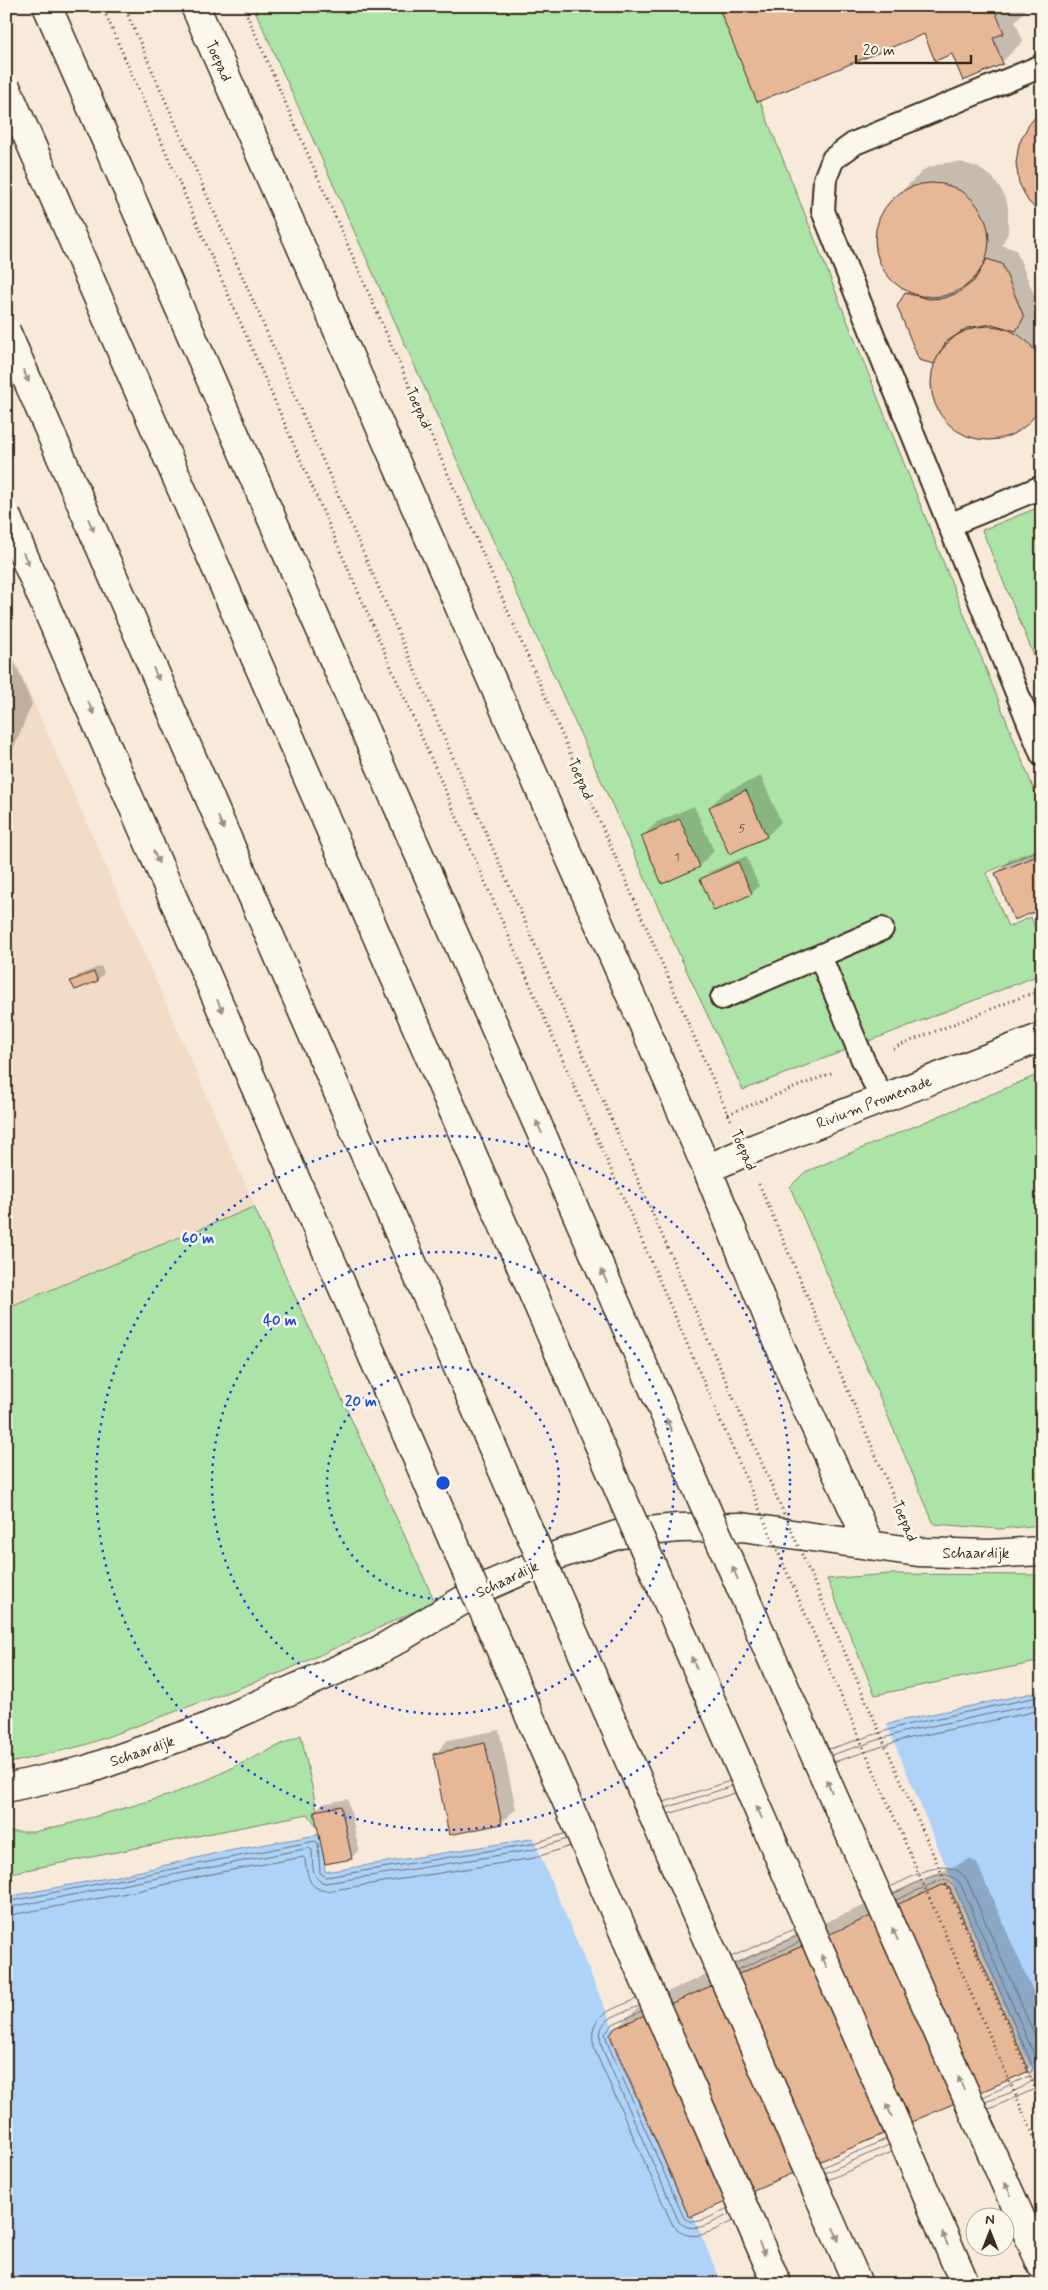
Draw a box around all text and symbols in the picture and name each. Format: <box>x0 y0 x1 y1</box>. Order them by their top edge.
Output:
scale bar <box>856 32 970 64</box>
street label: Toepad <box>200 38 236 85</box>
text: 20 m <box>863 41 895 61</box>
one-way arrow <box>22 369 30 383</box>
street label: Toepad <box>400 385 436 432</box>
one-way arrow <box>87 518 95 532</box>
one-way arrow <box>22 552 30 566</box>
one-way arrow <box>152 667 160 681</box>
one-way arrow <box>87 701 95 715</box>
street label: Toepad <box>562 756 598 803</box>
one-way arrow <box>217 816 225 830</box>
house number: 5 <box>738 821 746 837</box>
one-way arrow <box>152 850 160 864</box>
house number: 1 <box>674 850 680 866</box>
one-way arrow <box>217 999 225 1013</box>
street label: Rivium Promenade <box>814 1072 935 1134</box>
one-way arrow <box>534 1120 542 1134</box>
street label: Toepad <box>725 1127 761 1174</box>
text: 60 m <box>182 1229 214 1249</box>
one-way arrow <box>600 1269 608 1283</box>
text: 40 m <box>263 1311 297 1331</box>
text: 20 m <box>345 1392 377 1412</box>
one-way arrow <box>665 1418 673 1432</box>
centre of rings <box>434 1474 452 1492</box>
street label: Toepad <box>886 1498 922 1545</box>
street label: Schaardijk <box>943 1544 1010 1564</box>
street label: Schaardijk <box>473 1557 542 1603</box>
one-way arrow <box>730 1566 738 1580</box>
one-way arrow <box>690 1656 698 1670</box>
street label: Schaardijk <box>107 1731 178 1772</box>
one-way arrow <box>825 1779 833 1793</box>
one-way arrow <box>755 1805 763 1819</box>
one-way arrow <box>891 1927 899 1941</box>
one-way arrow <box>820 1954 828 1968</box>
one-way arrow <box>957 2076 965 2090</box>
one-way arrow <box>885 2103 893 2117</box>
one-way arrow <box>1004 2182 1012 2196</box>
north arrow <box>966 2208 1016 2258</box>
text: N <box>985 2211 995 2229</box>
one-way arrow <box>832 2227 840 2241</box>
one-way arrow <box>941 2232 949 2246</box>
one-way arrow <box>759 2242 767 2256</box>

